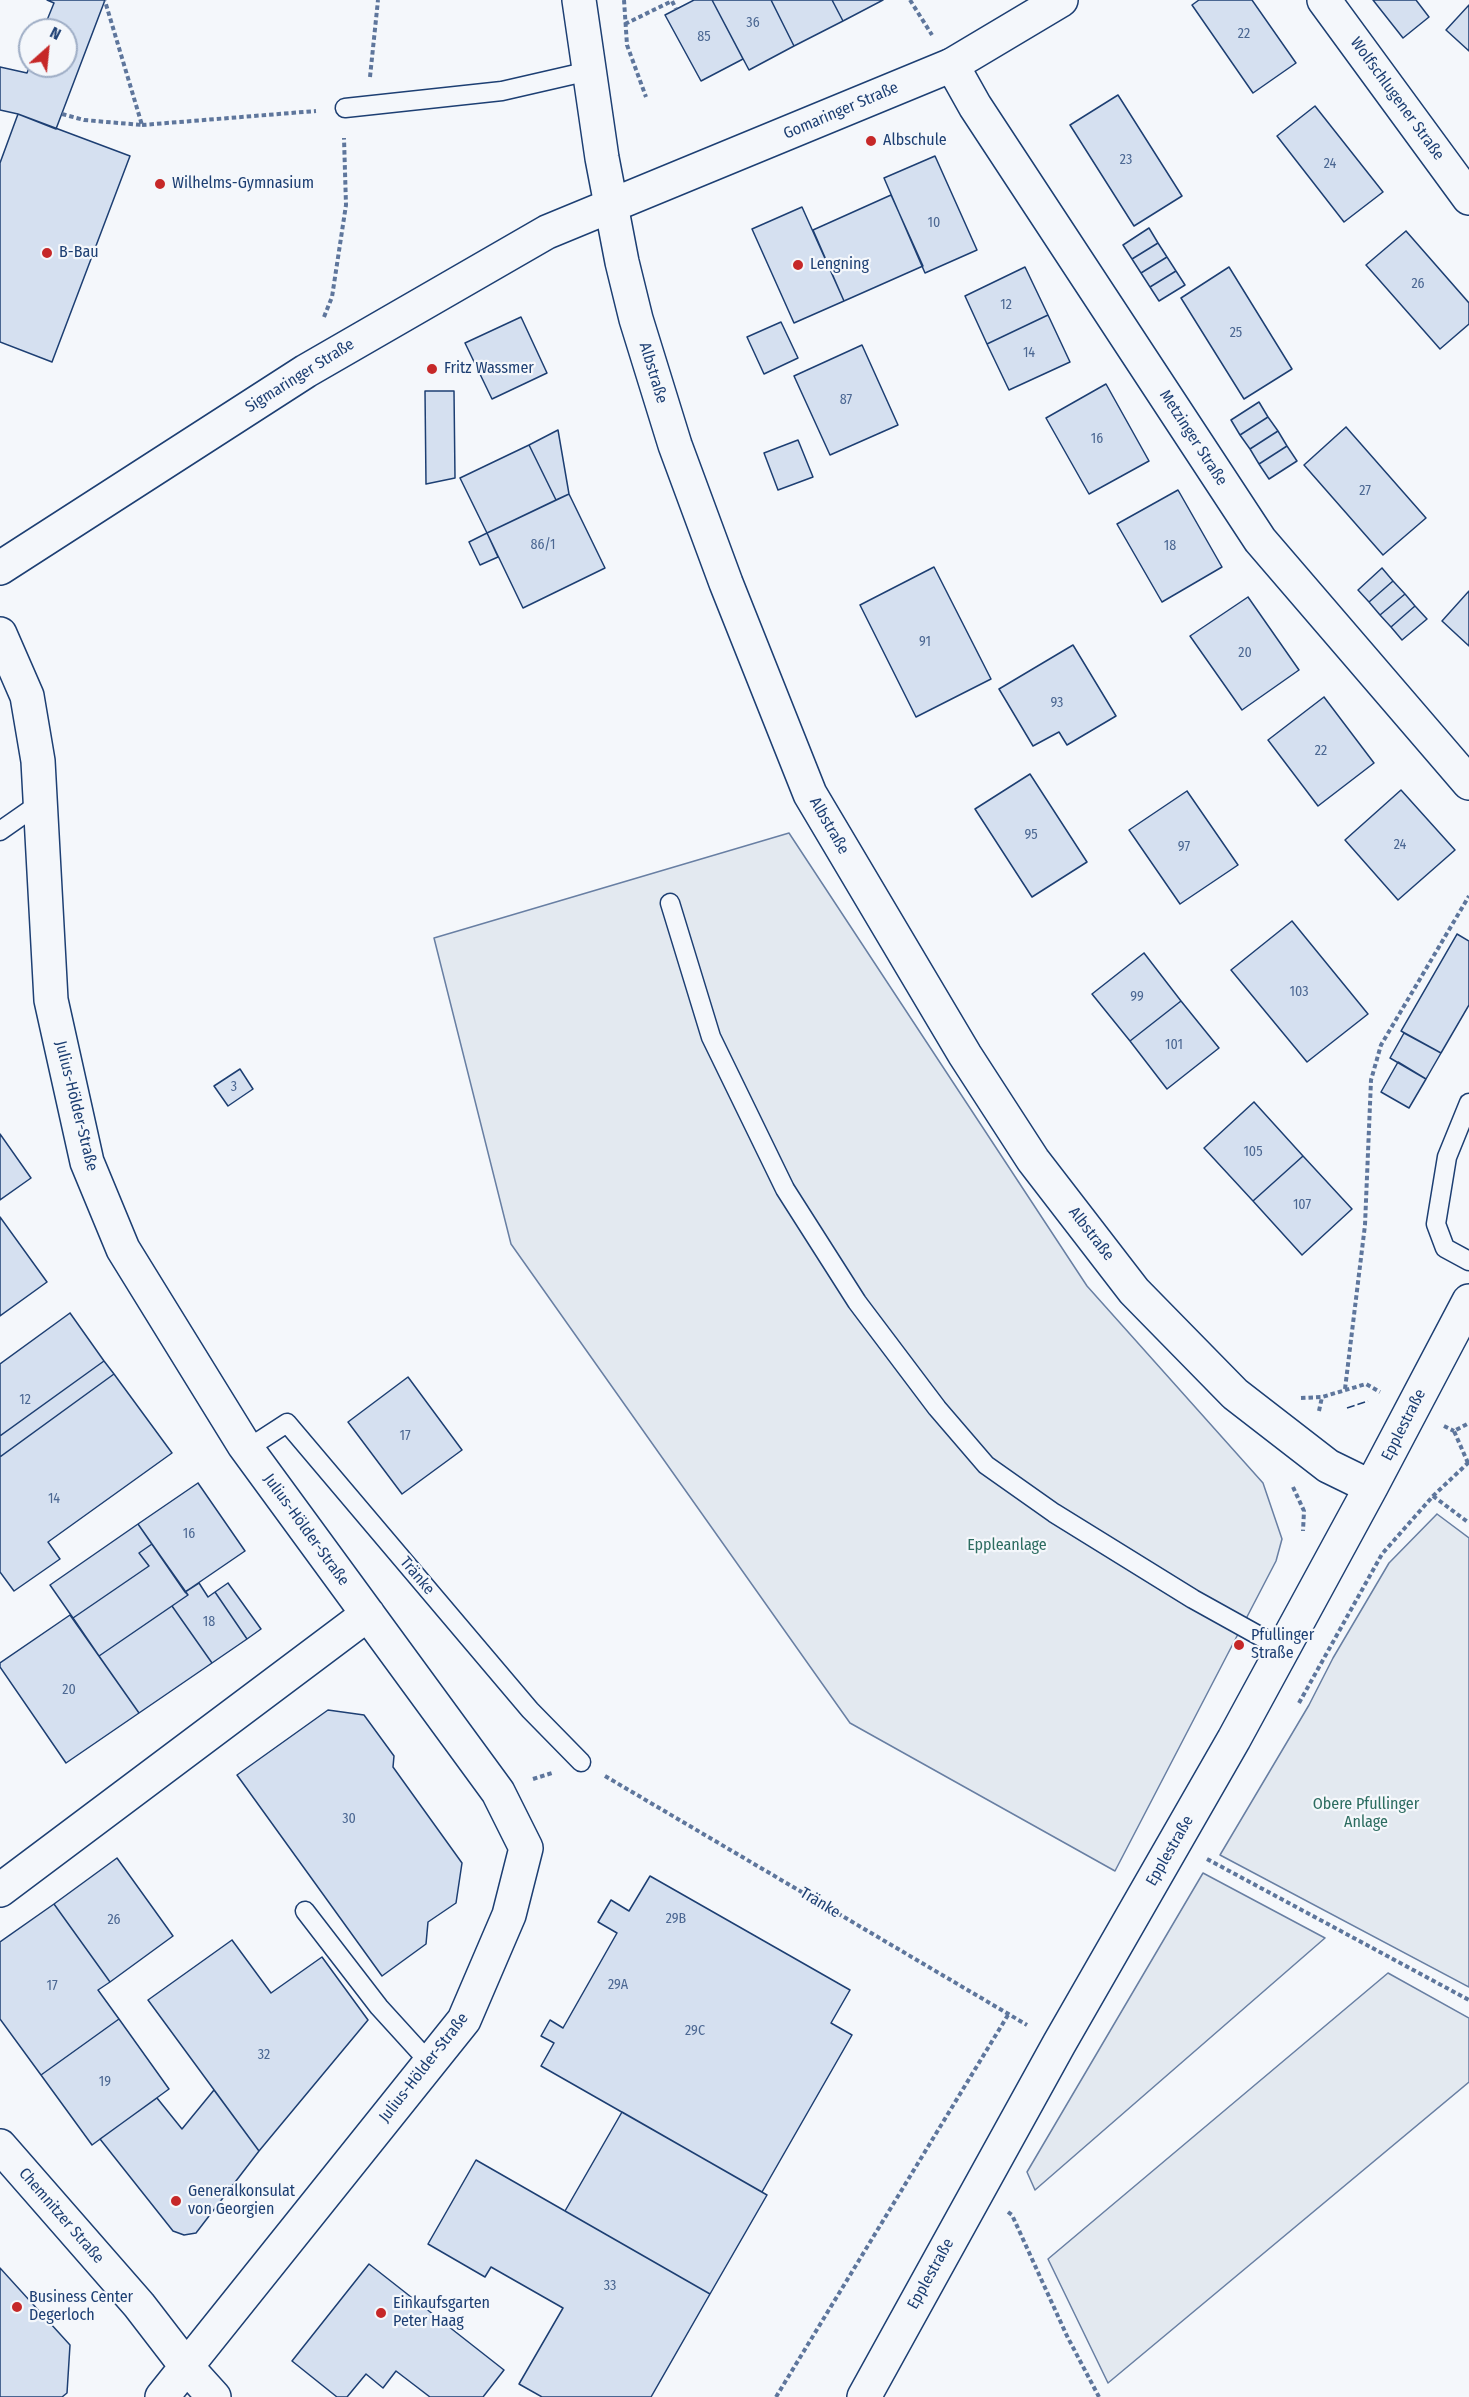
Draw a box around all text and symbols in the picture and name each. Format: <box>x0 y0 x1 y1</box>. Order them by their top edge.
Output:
house number: 36 <box>746 15 760 31</box>
north arrow <box>18 18 78 78</box>
text: N <box>47 23 64 44</box>
house number: 22 <box>1238 26 1250 42</box>
house number: 85 <box>697 29 711 45</box>
street label: Wolfschlugener Straße <box>1346 34 1448 164</box>
street label: Gomaringer Straße <box>781 78 901 144</box>
place label: Albschule <box>883 131 947 151</box>
marker: Albschule <box>864 134 878 148</box>
house number: 23 <box>1120 152 1132 168</box>
house number: 24 <box>1324 156 1336 172</box>
place label: Wilhelms-Gymnasium <box>172 174 314 194</box>
marker: Wilhelms-Gymnasium <box>153 177 167 191</box>
house number: 10 <box>928 215 940 231</box>
place label: B-Bau <box>59 243 99 263</box>
marker: B-Bau <box>40 246 54 260</box>
place label: Lengning <box>810 255 869 275</box>
marker: Lengning <box>791 258 805 272</box>
house number: 26 <box>1411 276 1425 292</box>
house number: 12 <box>1000 297 1012 313</box>
house number: 25 <box>1230 325 1242 341</box>
street label: Sigmaringer Straße <box>242 335 358 417</box>
street label: Albstraße <box>635 340 671 406</box>
house number: 14 <box>1023 345 1035 361</box>
place label: Fritz Wassmer <box>444 359 534 379</box>
marker: Fritz Wassmer <box>425 362 439 376</box>
street label: Metzinger Straße <box>1155 386 1231 490</box>
house number: 87 <box>840 392 852 408</box>
house number: 16 <box>1091 431 1103 447</box>
house number: 27 <box>1359 483 1371 499</box>
house number: 86/1 <box>531 537 555 553</box>
house number: 18 <box>1164 538 1176 554</box>
house number: 91 <box>919 634 931 650</box>
house number: 20 <box>1238 645 1252 661</box>
house number: 93 <box>1051 695 1063 711</box>
house number: 22 <box>1315 743 1327 759</box>
street label: Albstraße <box>805 794 853 858</box>
house number: 95 <box>1024 827 1038 843</box>
house number: 24 <box>1394 837 1406 853</box>
house number: 97 <box>1178 839 1190 855</box>
house number: 103 <box>1290 984 1308 1000</box>
house number: 99 <box>1130 989 1144 1005</box>
house number: 101 <box>1165 1037 1183 1053</box>
street label: Julius-Hölder-Straße <box>51 1039 101 1173</box>
house number: 3 <box>231 1079 237 1095</box>
house number: 105 <box>1243 1144 1263 1160</box>
house number: 107 <box>1293 1197 1311 1213</box>
street label: Albstraße <box>1064 1203 1118 1265</box>
street label: Epplestraße <box>1378 1386 1430 1464</box>
house number: 12 <box>19 1392 31 1408</box>
house number: 17 <box>399 1428 411 1444</box>
street label: Julius-Hölder-Straße <box>259 1470 353 1590</box>
house number: 14 <box>48 1491 60 1507</box>
house number: 16 <box>183 1526 195 1542</box>
park label: Eppleanlage <box>967 1536 1047 1556</box>
street label: Tränke <box>396 1553 438 1599</box>
house number: 18 <box>203 1614 215 1630</box>
place label: Pfullinger Straße <box>1251 1626 1314 1664</box>
marker: Pfullinger Straße <box>1232 1638 1246 1652</box>
house number: 20 <box>62 1682 76 1698</box>
park label: Obere Pfullinger Anlage <box>1313 1795 1419 1833</box>
house number: 30 <box>342 1811 356 1827</box>
street label: Epplestraße <box>1142 1812 1198 1890</box>
street label: Tränke <box>796 1884 844 1922</box>
house number: 29B <box>666 1911 686 1927</box>
house number: 26 <box>107 1912 121 1928</box>
house number: 29A <box>608 1977 628 1993</box>
house number: 17 <box>46 1978 58 1994</box>
street label: Julius-Hölder-Straße <box>375 2009 473 2127</box>
house number: 29C <box>685 2023 705 2039</box>
house number: 32 <box>258 2047 270 2063</box>
house number: 19 <box>99 2074 111 2090</box>
street label: Chemnitzer Straße <box>14 2164 108 2268</box>
place label: Generalkonsulat von Georgien <box>188 2182 295 2220</box>
marker: Generalkonsulat von Georgien <box>169 2194 183 2208</box>
street label: Epplestraße <box>904 2235 958 2313</box>
house number: 33 <box>604 2278 616 2294</box>
place label: Business Center Degerloch <box>29 2288 133 2326</box>
place label: Einkaufsgarten Peter Haag <box>393 2294 490 2332</box>
marker: Business Center Degerloch <box>10 2300 24 2314</box>
marker: Einkaufsgarten Peter Haag <box>374 2306 388 2320</box>

